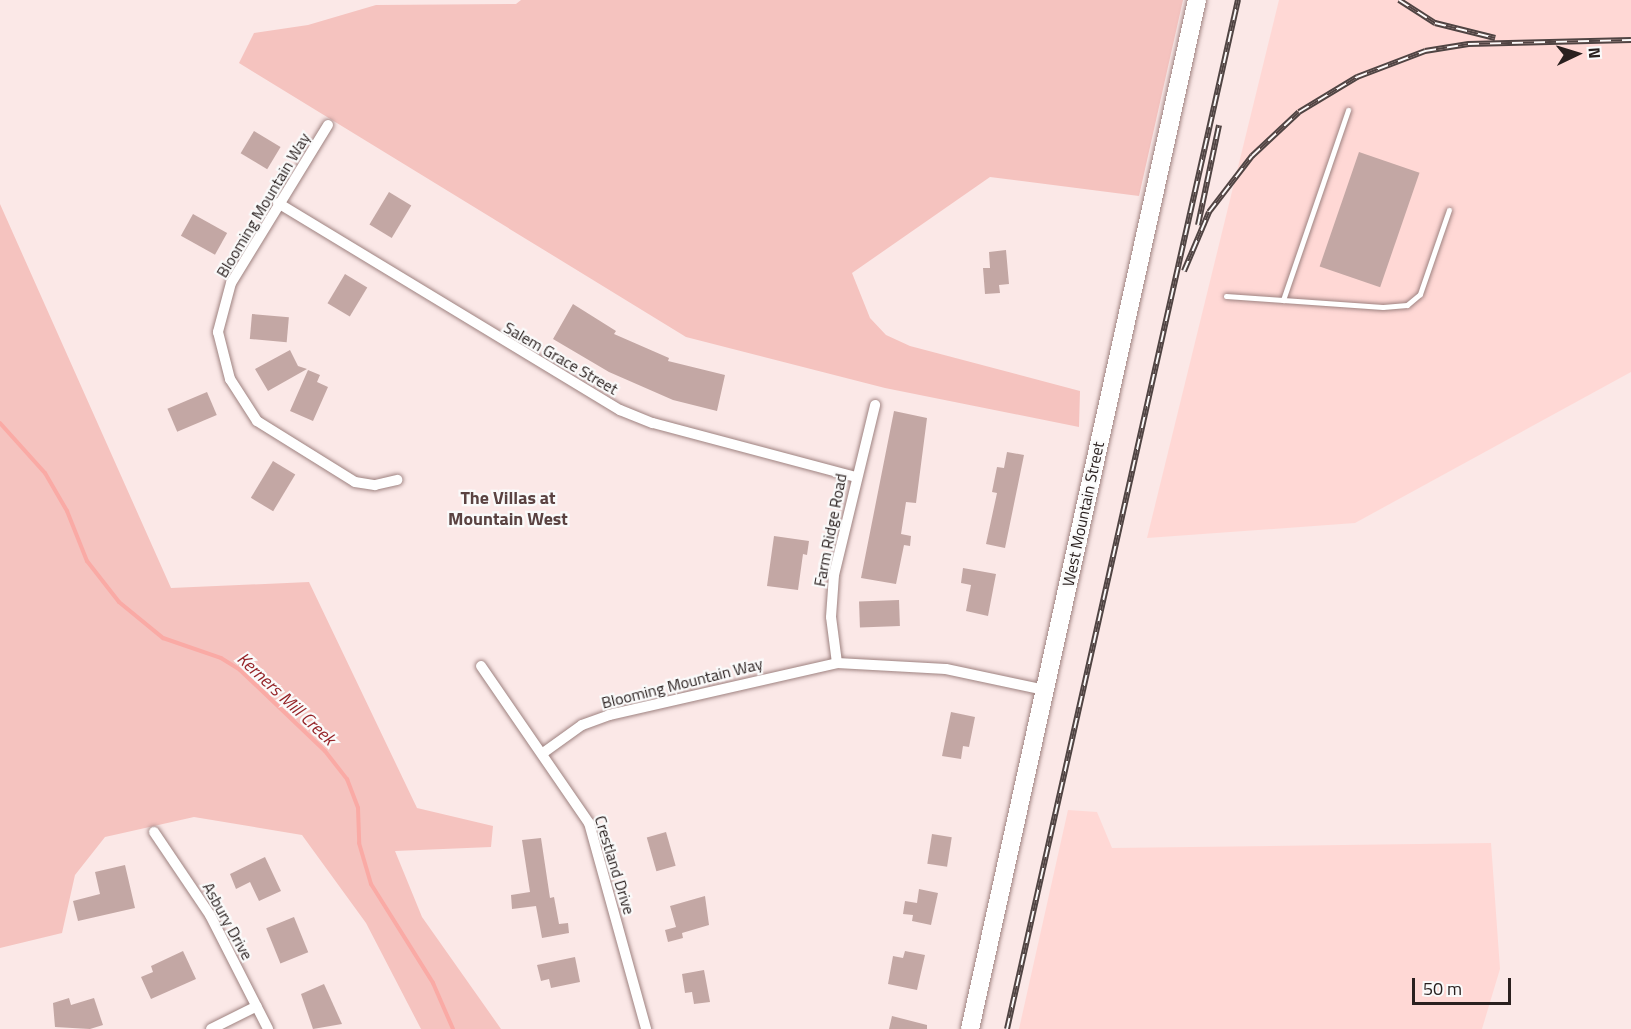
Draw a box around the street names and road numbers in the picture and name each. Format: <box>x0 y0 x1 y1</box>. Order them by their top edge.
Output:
street label: Blooming Mountain Way <box>212 129 314 281</box>
street label: Salem Grace Street <box>501 318 621 398</box>
street label: West Mountain Street <box>1058 440 1108 588</box>
street label: Farm Ridge Road <box>810 472 850 588</box>
street label: Blooming Mountain Way <box>599 654 765 712</box>
street label: Crestland Drive <box>591 813 639 917</box>
street label: Asbury Drive <box>199 879 257 963</box>

